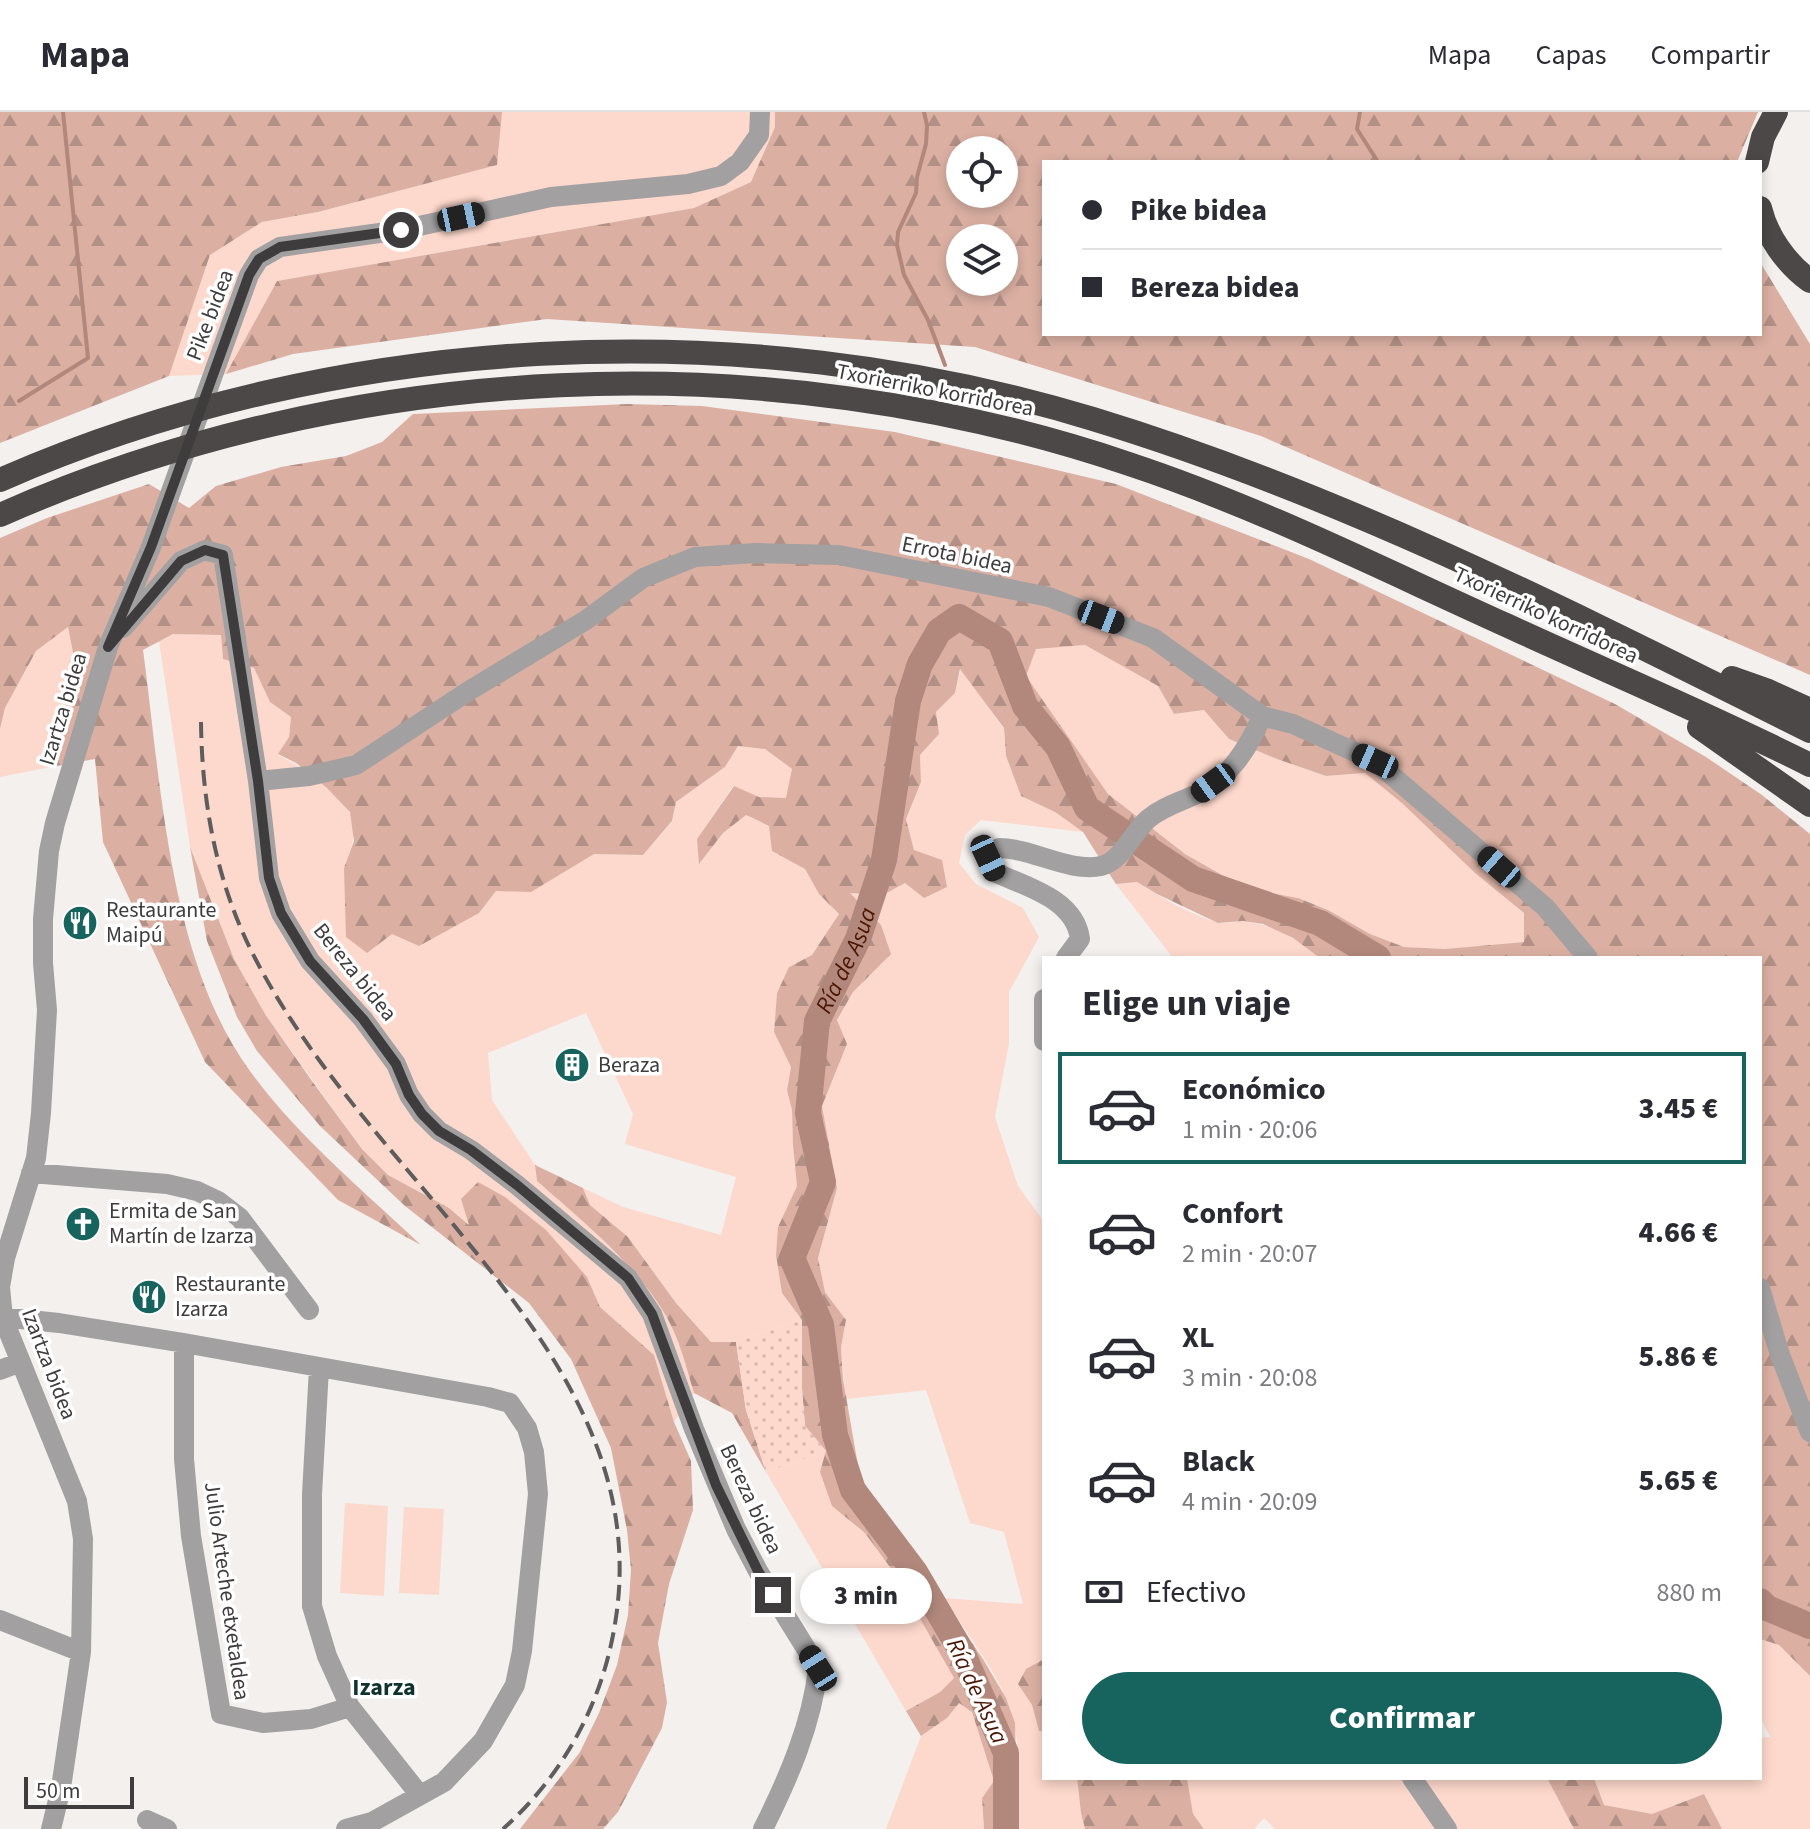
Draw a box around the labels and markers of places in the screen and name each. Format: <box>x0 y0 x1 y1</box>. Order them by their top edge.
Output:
place label: Restaurante Maipú <box>106 894 216 951</box>
restaurant icon: Restaurante Maipú <box>61 904 99 942</box>
building icon: Beraza <box>553 1046 591 1084</box>
place label: Beraza <box>598 1049 660 1081</box>
place label: Ermita de San Martín de Izarza <box>109 1195 254 1252</box>
church icon: Ermita de San Martín de Izarza <box>64 1205 102 1243</box>
place label: Restaurante Izarza <box>175 1268 285 1325</box>
restaurant icon: Restaurante Izarza <box>130 1278 168 1316</box>

